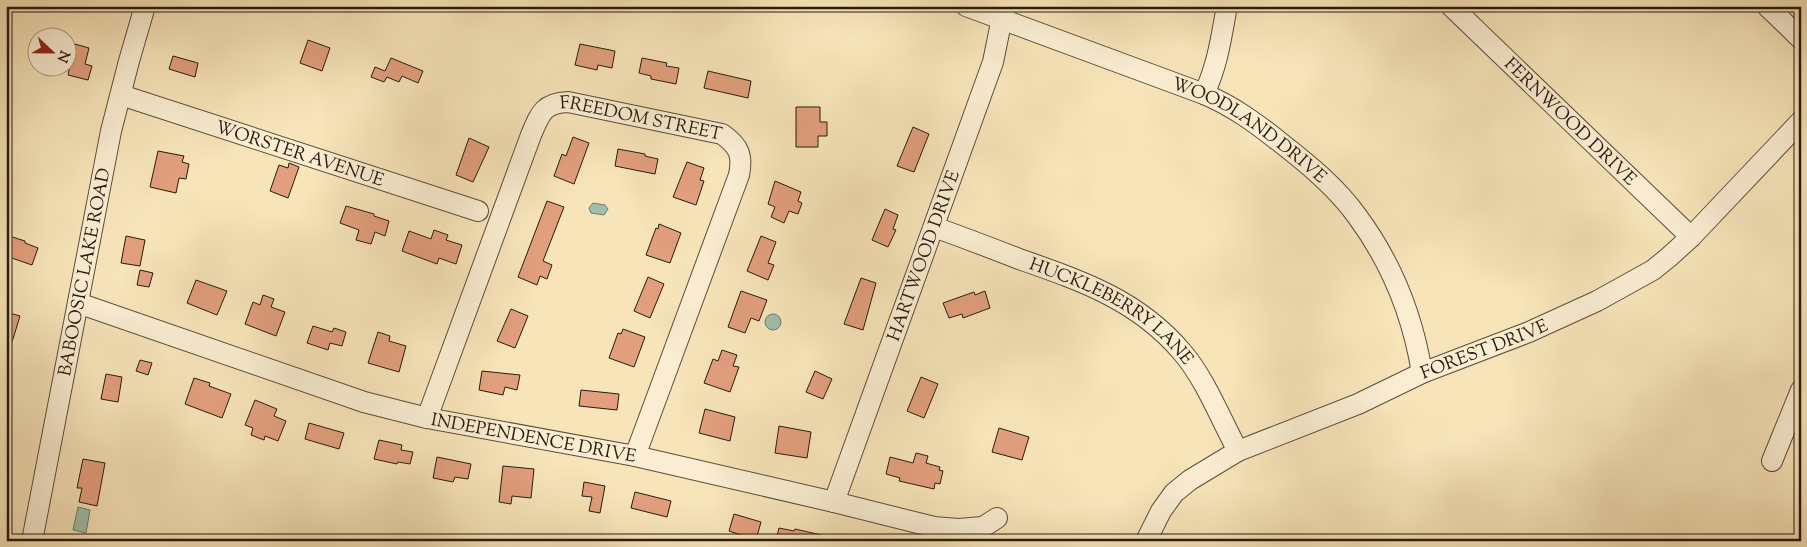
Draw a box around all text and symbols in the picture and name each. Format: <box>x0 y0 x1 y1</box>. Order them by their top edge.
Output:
north arrow <box>28 28 78 78</box>
text: N <box>51 47 74 65</box>
street label: FERNWOOD DRIVE <box>1497 52 1641 193</box>
street label: WOODLAND DRIVE <box>1168 72 1332 190</box>
street label: FREEDOM STREET <box>559 91 724 149</box>
street label: WORSTER AVENUE <box>211 115 387 195</box>
street label: BABOOSIC LAKE ROAD <box>53 166 119 379</box>
street label: HARTWOOD DRIVE <box>882 167 968 345</box>
street label: HUCKLEBERRY LANE <box>1025 253 1199 371</box>
street label: FOREST DRIVE <box>1417 314 1553 387</box>
street label: INDEPENDENCE DRIVE <box>429 408 638 471</box>

